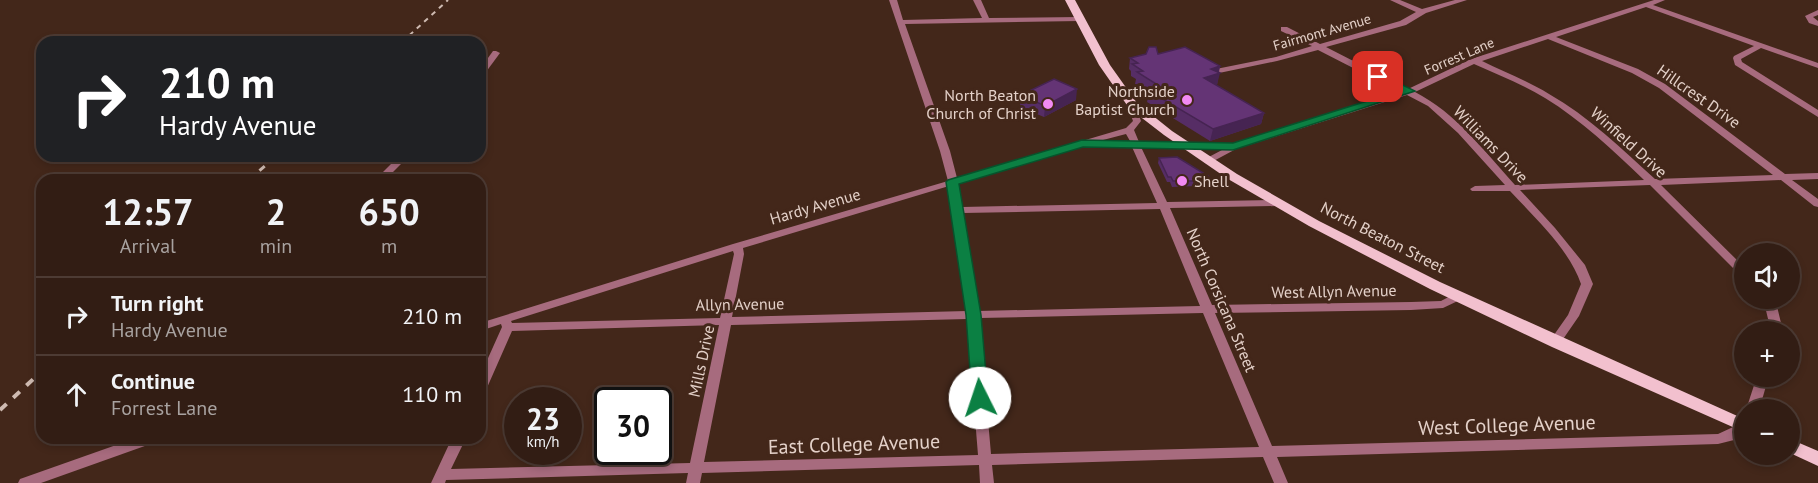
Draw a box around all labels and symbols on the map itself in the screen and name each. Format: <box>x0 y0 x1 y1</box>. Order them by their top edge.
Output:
street label: Fairmont Avenue <box>1271 9 1373 55</box>
street label: Forrest Lane <box>1421 33 1497 79</box>
pin <box>1352 51 1403 102</box>
street label: Hillcrest Drive <box>1653 60 1745 132</box>
place label: Northside Baptist Church <box>1075 81 1175 119</box>
place label: North Beaton Church of Christ <box>926 85 1037 123</box>
marker: Northside Baptist Church <box>1180 93 1194 107</box>
marker: North Beaton Church of Christ <box>1041 97 1055 111</box>
street label: Williams Drive <box>1449 101 1533 187</box>
street label: Winfield Drive <box>1586 102 1672 182</box>
place label: Shell <box>1194 171 1229 191</box>
marker: Shell <box>1175 174 1189 188</box>
street label: Hardy Avenue <box>767 184 863 228</box>
street label: North Beaton Street <box>1317 197 1449 277</box>
street label: North Corsicana Street <box>1183 225 1262 375</box>
street label: West Allyn Avenue <box>1271 280 1397 302</box>
street label: Allyn Avenue <box>696 293 784 315</box>
street label: Mills Drive <box>684 323 718 399</box>
position arrow <box>948 366 1012 430</box>
speed limit sign: 30 <box>594 387 672 465</box>
street label: West College Avenue <box>1418 409 1596 441</box>
street label: East College Avenue <box>767 428 941 460</box>

